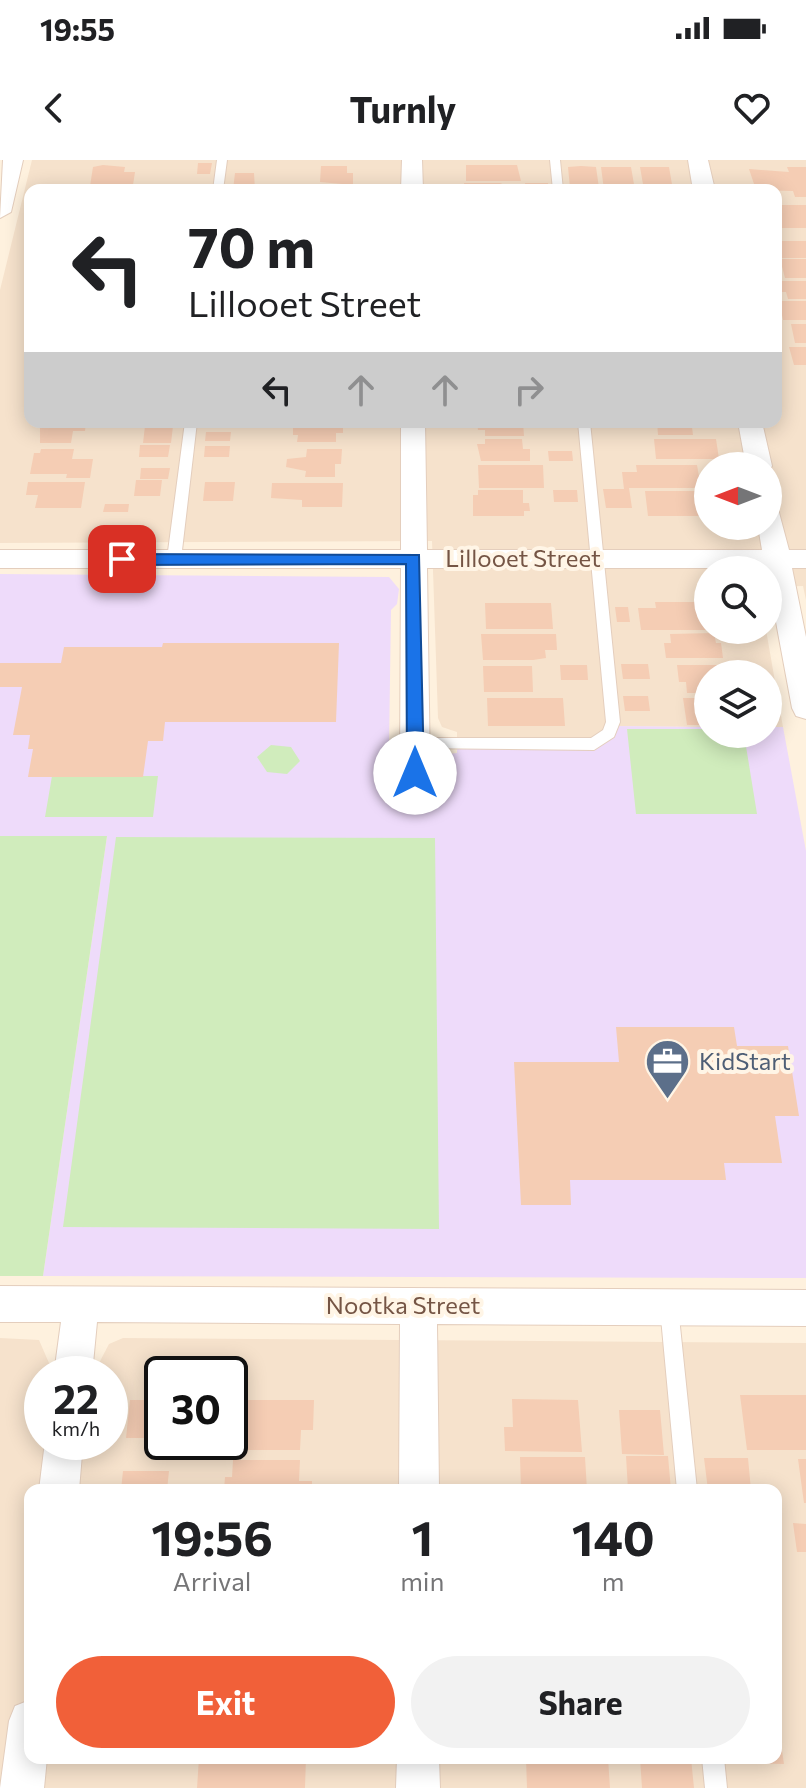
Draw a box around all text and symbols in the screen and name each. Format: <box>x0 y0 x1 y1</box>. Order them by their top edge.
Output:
text: 19:55 <box>40 10 115 47</box>
icon: back <box>32 86 76 130</box>
text: Turnly <box>350 86 456 130</box>
icon: heart <box>730 86 774 130</box>
text: 70 m <box>188 211 315 280</box>
icon: left <box>56 216 160 320</box>
text: Lillooet Street <box>188 280 421 324</box>
icon: left <box>255 368 299 412</box>
icon: ahead <box>339 368 383 412</box>
icon: ahead <box>423 368 467 412</box>
icon: right <box>507 368 551 412</box>
north arrow <box>694 452 782 540</box>
map controls <box>694 452 782 748</box>
pin <box>88 525 156 593</box>
icon: arrive <box>100 537 144 581</box>
street label: Lillooet Street <box>445 543 601 572</box>
button: search <box>694 556 782 644</box>
button: layers <box>694 660 782 748</box>
position arrow <box>373 731 457 815</box>
office icon: KidStart <box>644 1038 692 1101</box>
place label: KidStart <box>699 1046 791 1075</box>
street label: Nootka Street <box>326 1290 480 1319</box>
speed limit sign: 30 <box>144 1356 248 1460</box>
text: 22 <box>53 1373 99 1422</box>
text: km/h <box>52 1416 100 1440</box>
text: 19:56 <box>151 1507 273 1566</box>
text: 1 <box>411 1507 433 1566</box>
text: 140 <box>572 1507 655 1566</box>
text: Arrival <box>173 1565 251 1596</box>
text: min <box>400 1565 444 1596</box>
text: m <box>602 1565 625 1596</box>
button: Exit <box>56 1656 395 1748</box>
button: Share <box>411 1656 750 1748</box>

